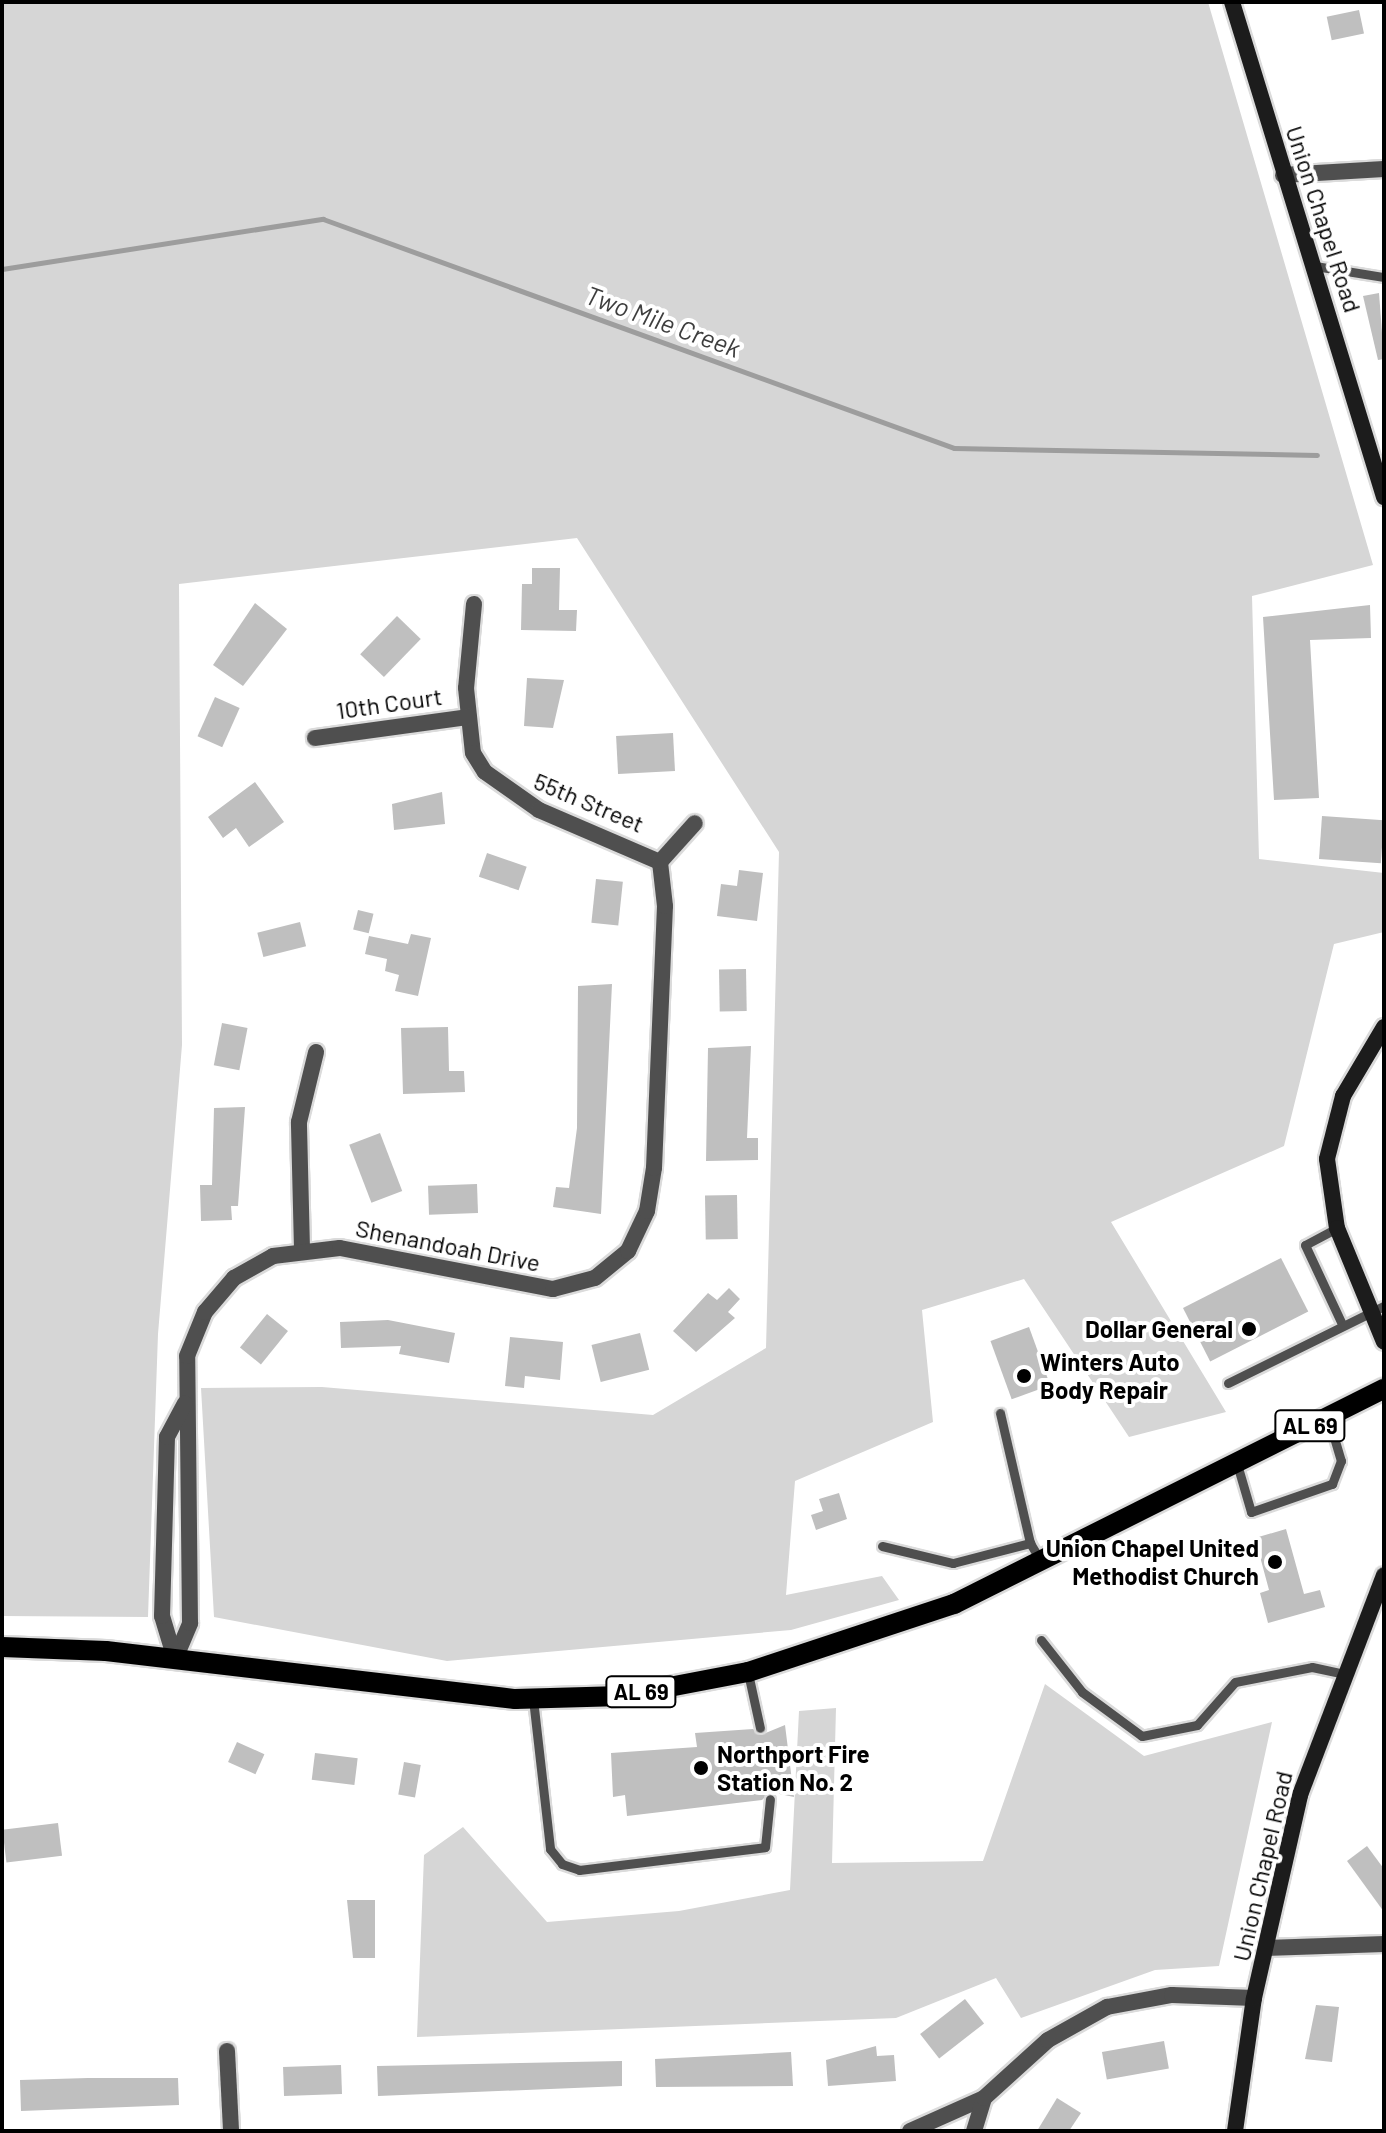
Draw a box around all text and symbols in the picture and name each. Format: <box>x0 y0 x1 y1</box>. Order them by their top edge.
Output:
street label: Union Chapel Road <box>1280 122 1368 316</box>
water label: Two Mile Creek <box>581 279 745 363</box>
street label: 10th Court <box>334 681 444 725</box>
street label: 55th Street <box>530 766 648 838</box>
street label: Shenandoah Drive <box>353 1213 543 1277</box>
place label: Dollar General <box>1085 1315 1233 1343</box>
marker: Dollar General <box>1240 1320 1258 1338</box>
place label: Winters Auto Body Repair <box>1040 1348 1180 1404</box>
marker: Winters Auto Body Repair <box>1015 1367 1033 1385</box>
road number: AL 69 <box>1274 1408 1346 1444</box>
place label: Union Chapel United Methodist Church <box>1046 1534 1259 1590</box>
marker: Union Chapel United Methodist Church <box>1266 1553 1284 1571</box>
road number: AL 69 <box>605 1674 677 1710</box>
place label: Northport Fire Station No. 2 <box>717 1740 870 1796</box>
marker: Northport Fire Station No. 2 <box>692 1759 710 1777</box>
street label: Union Chapel Road <box>1226 1768 1298 1964</box>

